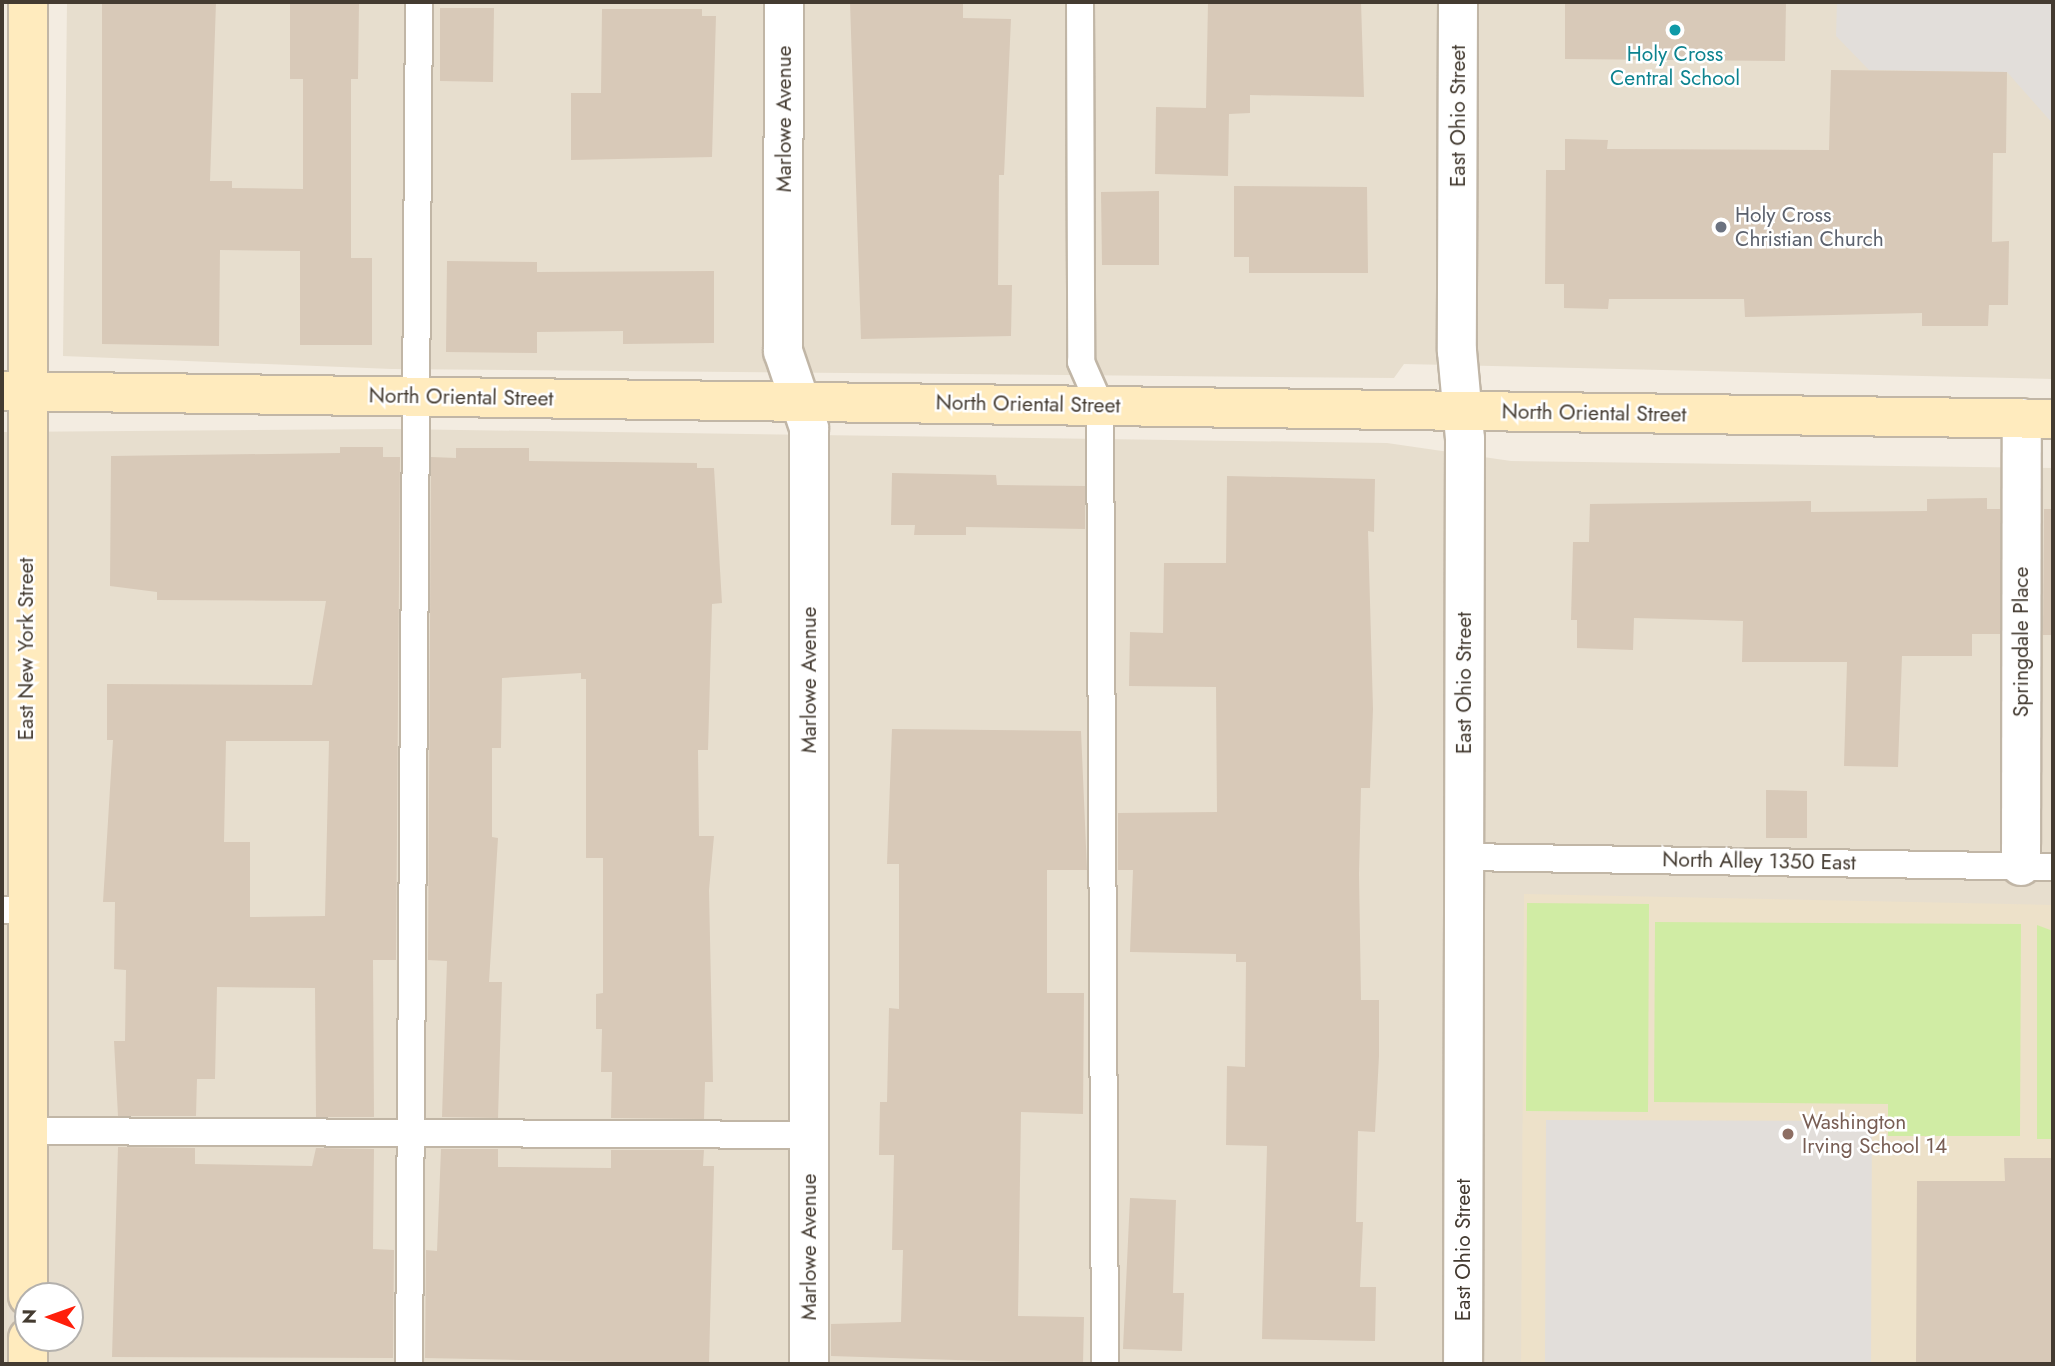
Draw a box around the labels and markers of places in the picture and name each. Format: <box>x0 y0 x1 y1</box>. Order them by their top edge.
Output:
marker: Holy Cross Central School <box>1667 22 1683 38</box>
place label: Holy Cross Central School <box>1610 41 1740 91</box>
place label: Holy Cross Christian Church <box>1735 202 1884 252</box>
marker: Holy Cross Christian Church <box>1713 219 1729 235</box>
place label: Washington Irving School 14 <box>1802 1109 1947 1159</box>
marker: Washington Irving School 14 <box>1780 1126 1796 1142</box>

